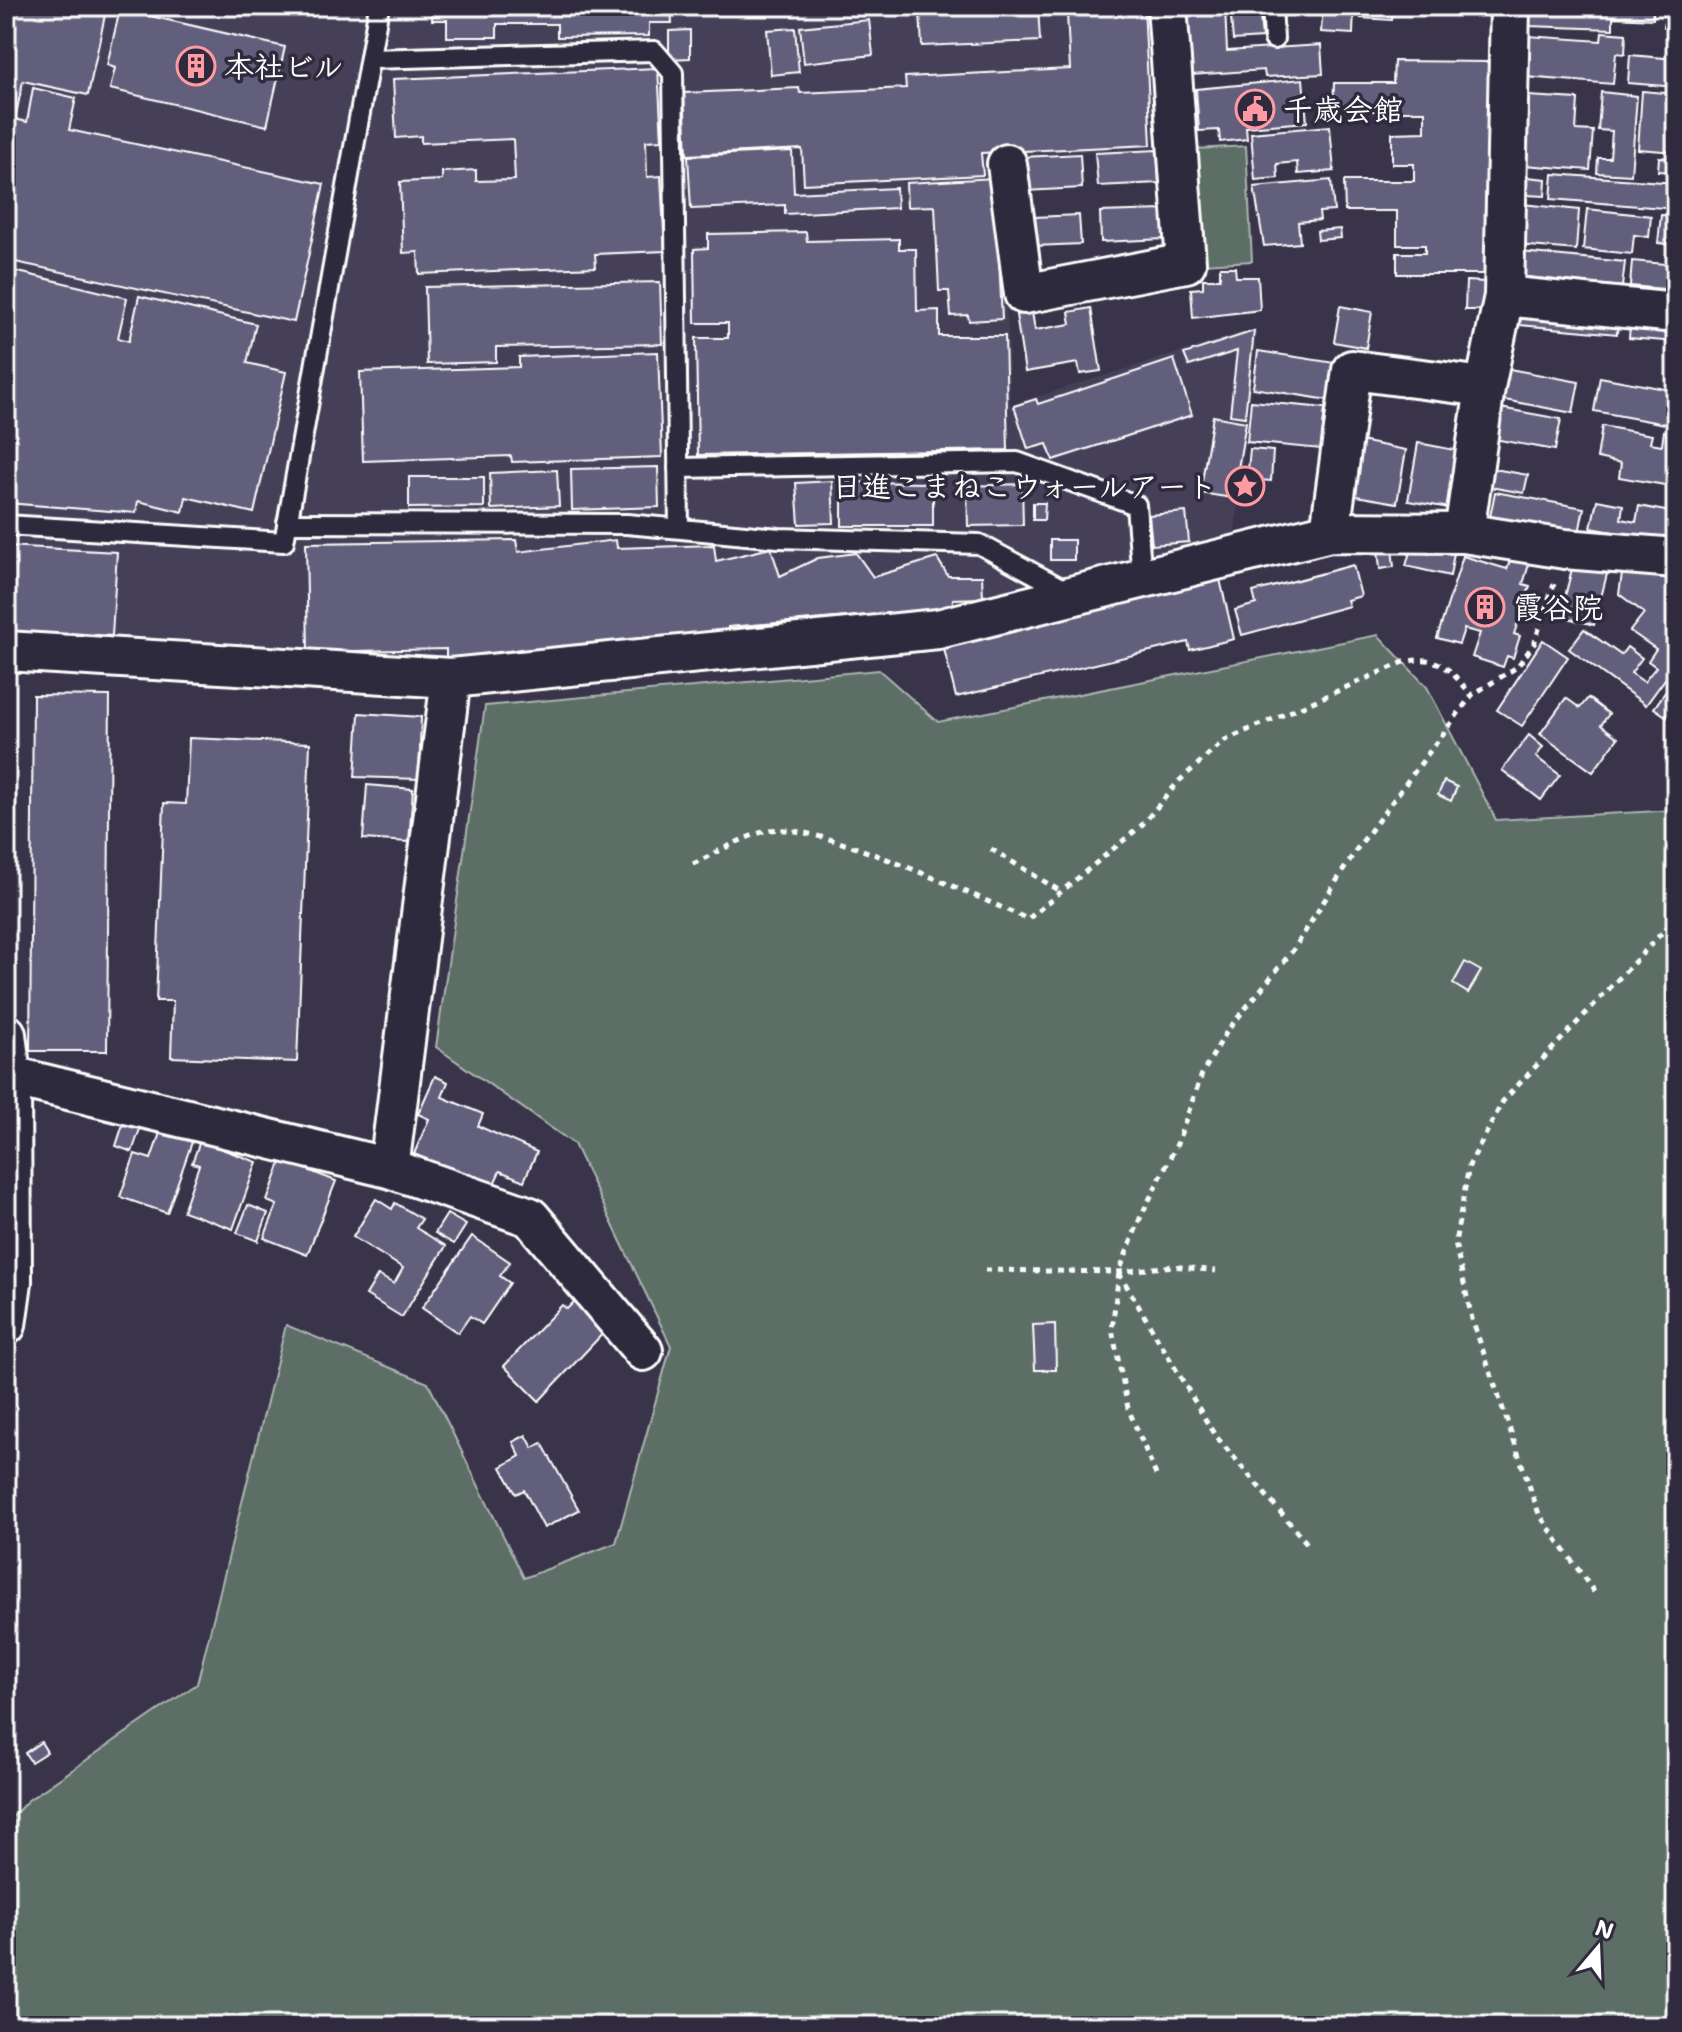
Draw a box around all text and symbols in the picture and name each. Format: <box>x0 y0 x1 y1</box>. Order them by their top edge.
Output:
building icon: 本社ビル <box>175 45 217 87</box>
place label: 本社ビル <box>224 46 343 87</box>
public building icon: 千歳会館 <box>1234 88 1276 130</box>
place label: 千歳会館 <box>1283 89 1403 130</box>
place icon: 日進こまねこウォールアート <box>1224 465 1266 507</box>
place label: 日進こまねこウォールアート <box>832 466 1217 507</box>
building icon: 霞谷院 <box>1464 586 1506 628</box>
place label: 霞谷院 <box>1513 587 1603 628</box>
north arrow <box>1558 1908 1638 1988</box>
text: N <box>1591 1913 1617 1946</box>

